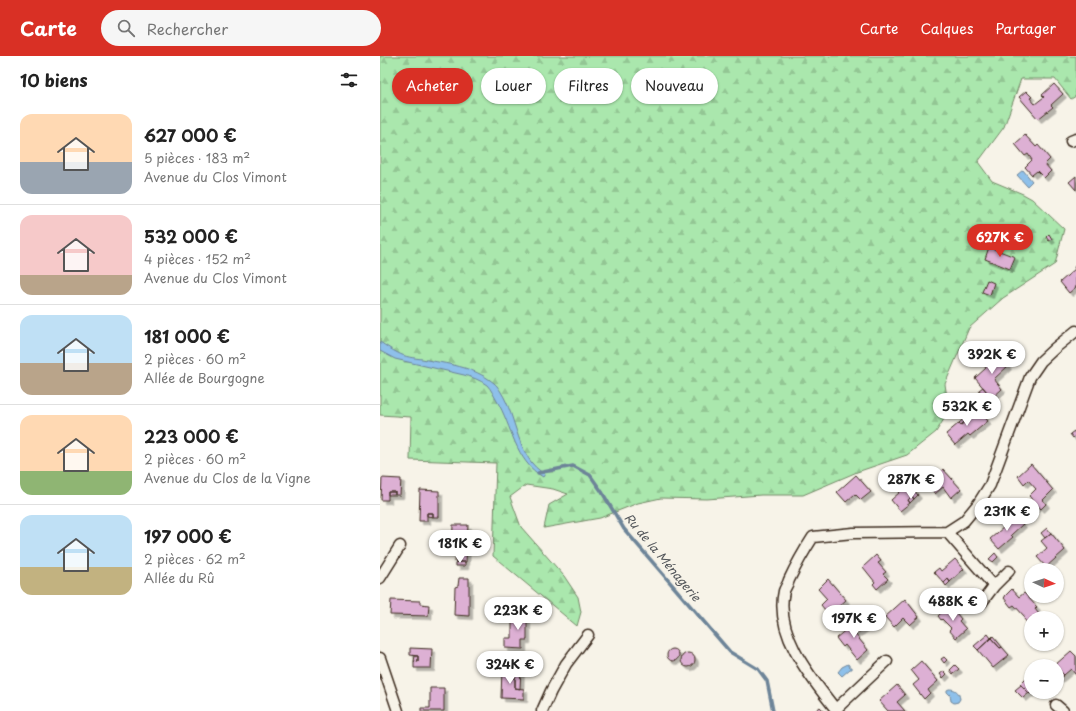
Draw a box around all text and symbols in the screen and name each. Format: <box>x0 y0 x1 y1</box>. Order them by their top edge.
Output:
search box <box>101 10 381 46</box>
text: Carte <box>20 14 77 42</box>
icon: search <box>115 17 137 39</box>
text: Rechercher <box>147 17 228 40</box>
text: Carte <box>860 18 899 39</box>
text: Calques <box>921 18 973 39</box>
text: Partager <box>995 18 1056 39</box>
text: 10 biens <box>20 67 88 93</box>
chip: Acheter <box>392 68 473 104</box>
chip: Louer <box>481 68 546 104</box>
chip: Filtres <box>554 68 623 104</box>
chip: Nouveau <box>631 68 718 104</box>
icon: filters <box>338 69 360 91</box>
text: 627 000 € <box>144 122 237 148</box>
icon: home <box>52 130 100 178</box>
text: 5 pièces · 183 m² <box>144 148 250 167</box>
text: Avenue du Clos Vimont <box>144 167 287 186</box>
text: 532 000 € <box>144 223 238 249</box>
pin: 627K € <box>967 224 1033 258</box>
text: 627K € <box>976 227 1024 246</box>
icon: home <box>52 231 100 279</box>
text: 4 pièces · 152 m² <box>144 249 251 268</box>
text: Avenue du Clos Vimont <box>144 268 287 287</box>
text: 181 000 € <box>144 323 230 349</box>
icon: home <box>52 331 100 379</box>
pin: 392K € <box>959 341 1025 375</box>
text: 392K € <box>967 344 1017 363</box>
text: 2 pièces · 60 m² <box>144 349 246 368</box>
text: Allée de Bourgogne <box>144 368 265 387</box>
pin: 532K € <box>934 393 1000 427</box>
text: 532K € <box>942 396 992 415</box>
text: 223 000 € <box>144 423 239 449</box>
icon: home <box>52 431 100 479</box>
text: 2 pièces · 60 m² <box>144 449 246 468</box>
pin: 287K € <box>878 466 944 500</box>
text: Avenue du Clos de la Vigne <box>144 468 311 487</box>
text: 287K € <box>887 469 935 488</box>
pin: 231K € <box>974 498 1040 532</box>
text: 231K € <box>983 501 1031 520</box>
water label: Ru de la Ménagerie <box>621 509 706 606</box>
text: 197 000 € <box>144 523 232 549</box>
pin: 181K € <box>427 530 493 564</box>
icon: home <box>52 531 100 579</box>
text: 181K € <box>438 533 482 552</box>
text: 2 pièces · 62 m² <box>144 549 246 568</box>
north arrow <box>1024 563 1064 603</box>
map controls <box>1024 563 1064 699</box>
text: Allée du Rû <box>144 568 215 587</box>
pin: 488K € <box>920 588 986 622</box>
text: 488K € <box>928 591 978 610</box>
pin: 223K € <box>485 597 551 631</box>
text: 223K € <box>493 600 543 619</box>
pin: 197K € <box>821 605 887 639</box>
text: 197K € <box>831 608 877 627</box>
button: + <box>1024 611 1064 651</box>
pin: 324K € <box>477 651 543 685</box>
text: 324K € <box>485 654 535 673</box>
button: − <box>1024 659 1064 699</box>

